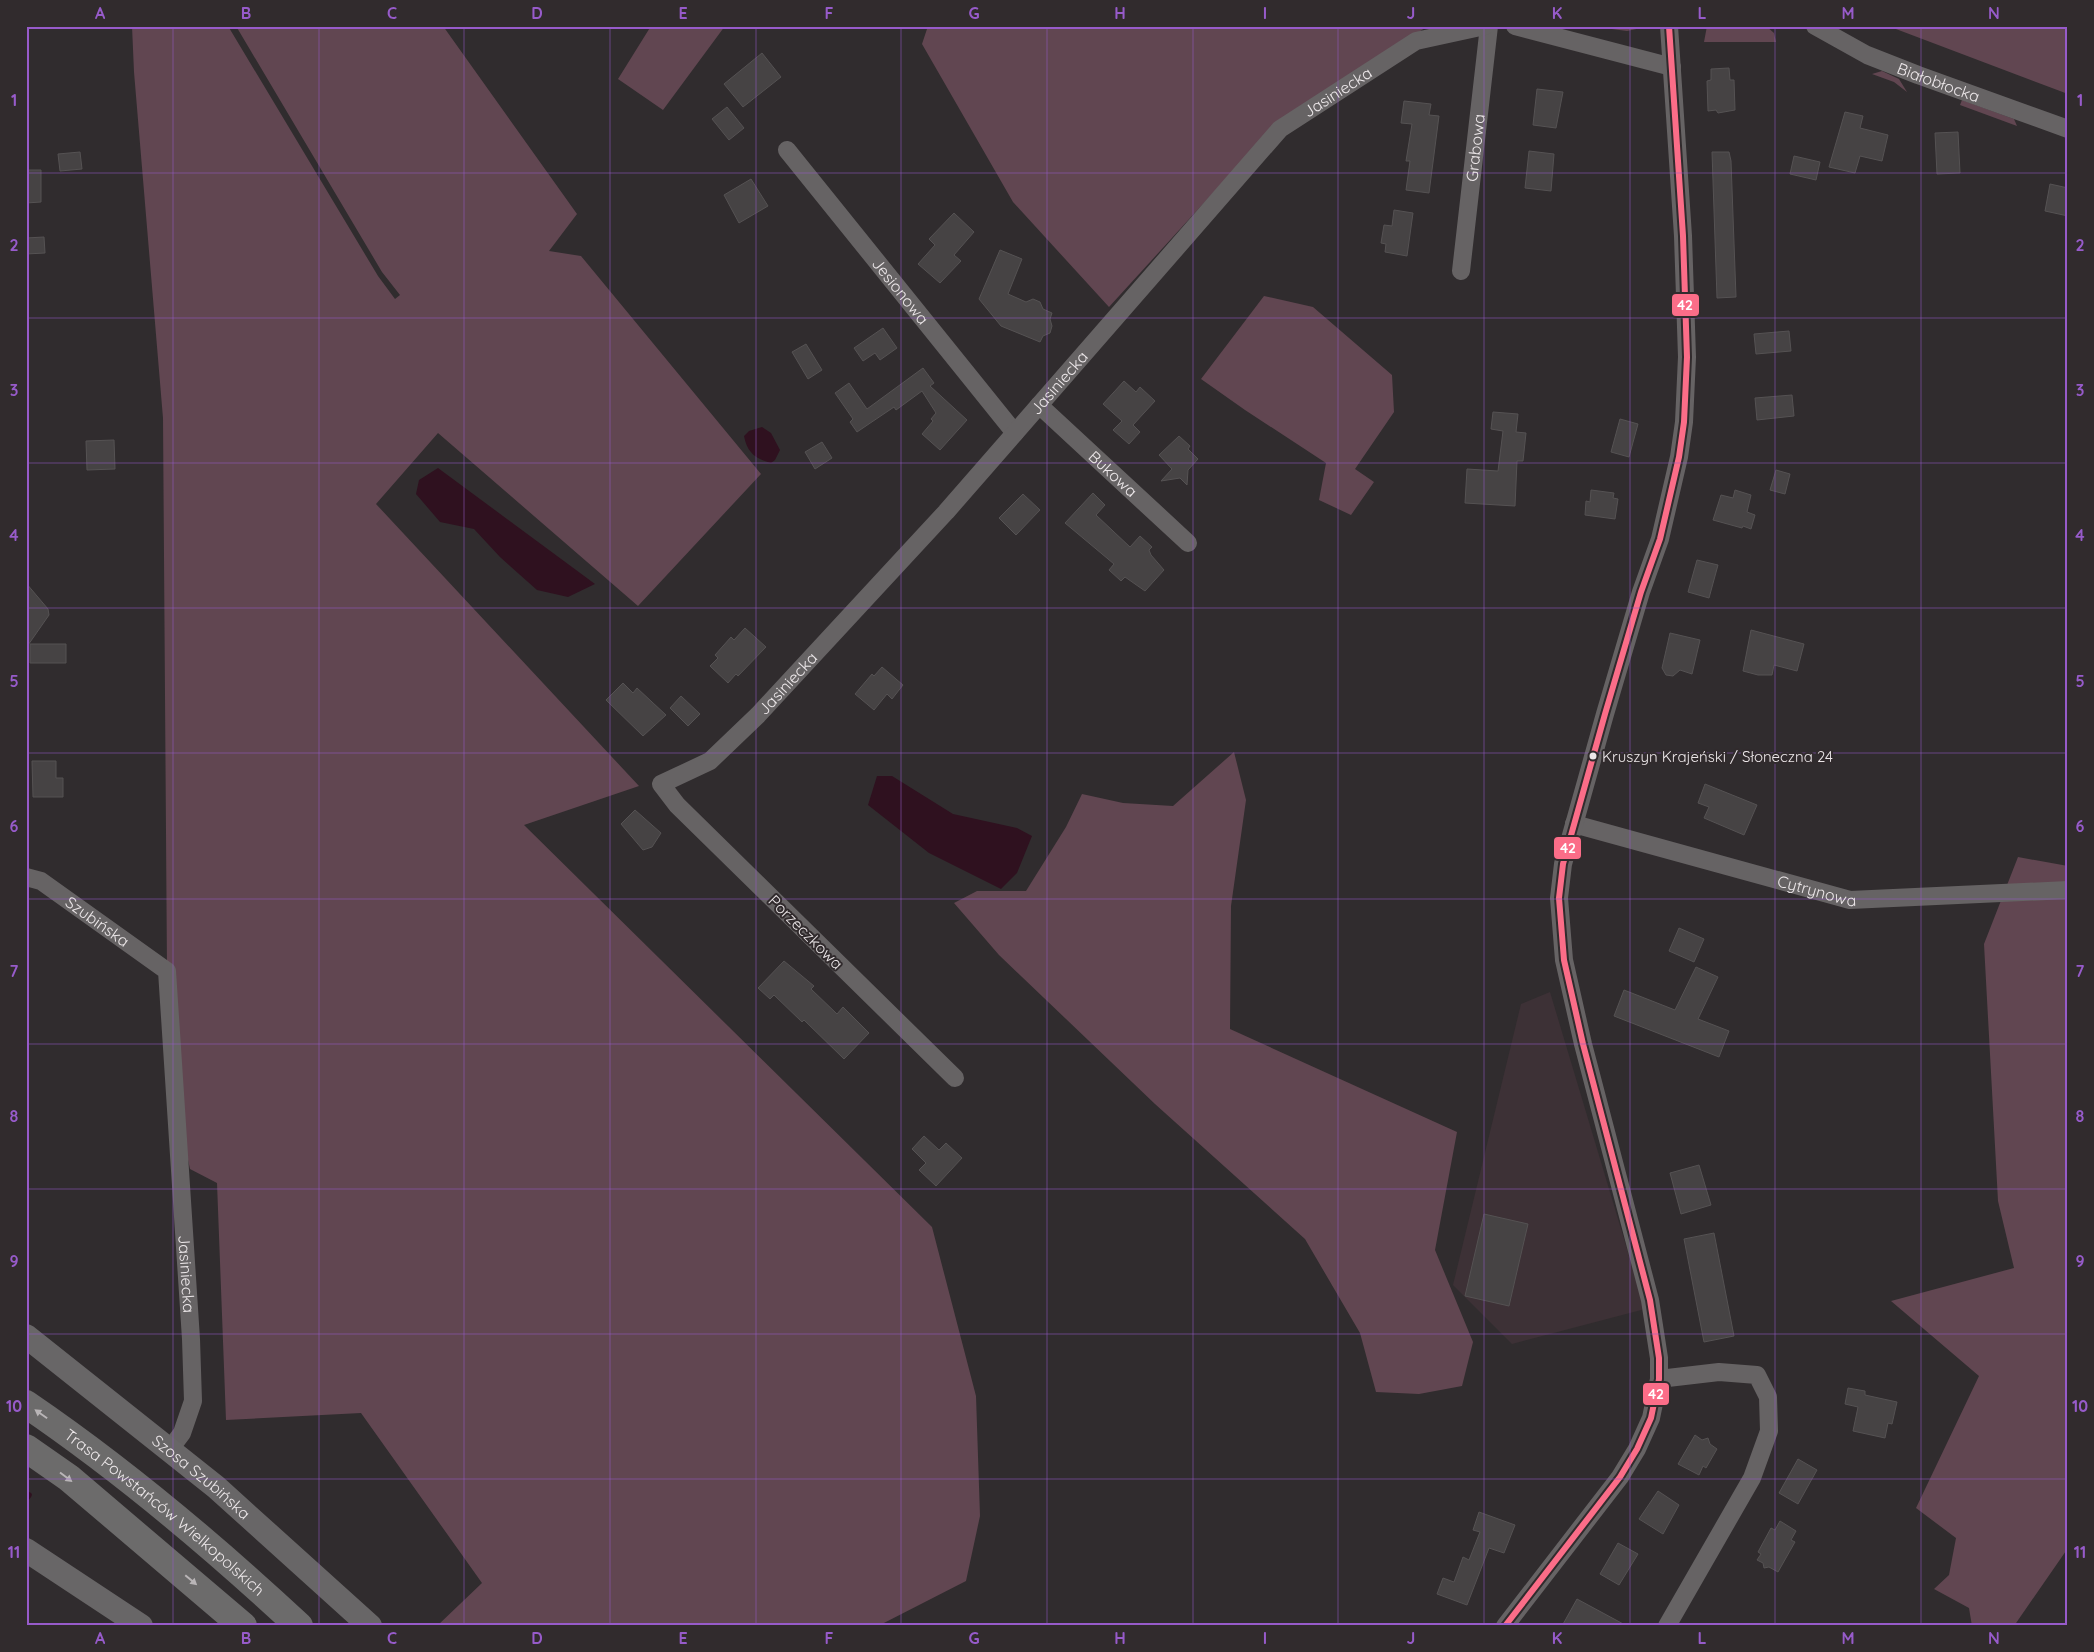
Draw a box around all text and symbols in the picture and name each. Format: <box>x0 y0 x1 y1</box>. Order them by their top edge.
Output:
text: A <box>95 3 106 23</box>
text: B <box>241 3 251 23</box>
text: C <box>387 3 397 23</box>
text: D <box>531 3 543 23</box>
text: E <box>678 3 688 23</box>
text: F <box>825 3 834 23</box>
text: G <box>968 3 980 23</box>
text: H <box>1114 3 1126 23</box>
text: I <box>1263 3 1267 23</box>
text: J <box>1407 3 1415 23</box>
text: K <box>1552 3 1562 23</box>
text: L <box>1698 3 1707 23</box>
text: M <box>1841 3 1855 23</box>
text: N <box>1988 3 2000 23</box>
street label: Białobłocka <box>1894 58 1982 106</box>
street label: Jasiniecka <box>1299 62 1376 121</box>
text: 1 <box>11 90 17 110</box>
text: 1 <box>2077 90 2083 110</box>
street label: Grabowa <box>1461 113 1489 183</box>
text: 2 <box>9 235 19 255</box>
text: 2 <box>2075 235 2085 255</box>
street label: Jesionowa <box>868 254 933 328</box>
line badge: 42 <box>1671 293 1700 317</box>
text: 42 <box>1677 296 1693 314</box>
street label: Jasiniecka <box>1026 347 1092 419</box>
text: 3 <box>10 380 18 400</box>
text: 3 <box>2076 380 2084 400</box>
street label: Bukowa <box>1085 446 1142 501</box>
text: 4 <box>9 525 19 545</box>
text: 4 <box>2075 525 2085 545</box>
street label: Jasiniecka <box>754 648 821 719</box>
text: 5 <box>9 671 19 691</box>
text: 5 <box>2075 671 2085 691</box>
place label: Kruszyn Krajeński / Słoneczna 24 <box>1602 747 1833 766</box>
marker: Kruszyn Krajeński / Słoneczna 24 <box>1588 751 1598 761</box>
text: 6 <box>10 816 19 836</box>
text: 6 <box>2076 816 2085 836</box>
line badge: 42 <box>1553 836 1582 860</box>
text: 42 <box>1560 839 1576 857</box>
street label: Cytrynowa <box>1775 871 1857 910</box>
street label: Porzeczkowa <box>765 891 847 973</box>
street label: Szubińska <box>62 892 133 951</box>
text: 7 <box>10 961 19 981</box>
text: 7 <box>2076 961 2085 981</box>
text: 8 <box>10 1106 19 1126</box>
text: 8 <box>2076 1106 2085 1126</box>
street label: Jasiniecka <box>174 1234 199 1314</box>
text: 9 <box>9 1251 19 1271</box>
text: 9 <box>2075 1251 2085 1271</box>
line badge: 42 <box>1642 1382 1670 1406</box>
text: 42 <box>1648 1385 1664 1403</box>
text: 10 <box>6 1396 22 1416</box>
text: 10 <box>2072 1396 2088 1416</box>
one-way arrow <box>34 1409 48 1419</box>
street label: Trasa Powstańców Wielkopolskich <box>61 1424 269 1600</box>
street label: Szosa Szubińska <box>148 1430 255 1523</box>
one-way arrow <box>59 1471 72 1482</box>
text: 11 <box>8 1542 20 1562</box>
text: 11 <box>2074 1542 2086 1562</box>
one-way arrow <box>184 1575 197 1586</box>
text: A <box>95 1628 106 1648</box>
text: B <box>241 1628 251 1648</box>
text: C <box>387 1628 397 1648</box>
text: D <box>531 1628 543 1648</box>
text: E <box>678 1628 688 1648</box>
text: F <box>825 1628 834 1648</box>
text: G <box>968 1628 980 1648</box>
text: H <box>1114 1628 1126 1648</box>
text: I <box>1263 1628 1267 1648</box>
text: J <box>1407 1628 1415 1648</box>
text: K <box>1552 1628 1562 1648</box>
text: L <box>1698 1628 1707 1648</box>
text: M <box>1841 1628 1855 1648</box>
text: N <box>1988 1628 2000 1648</box>

